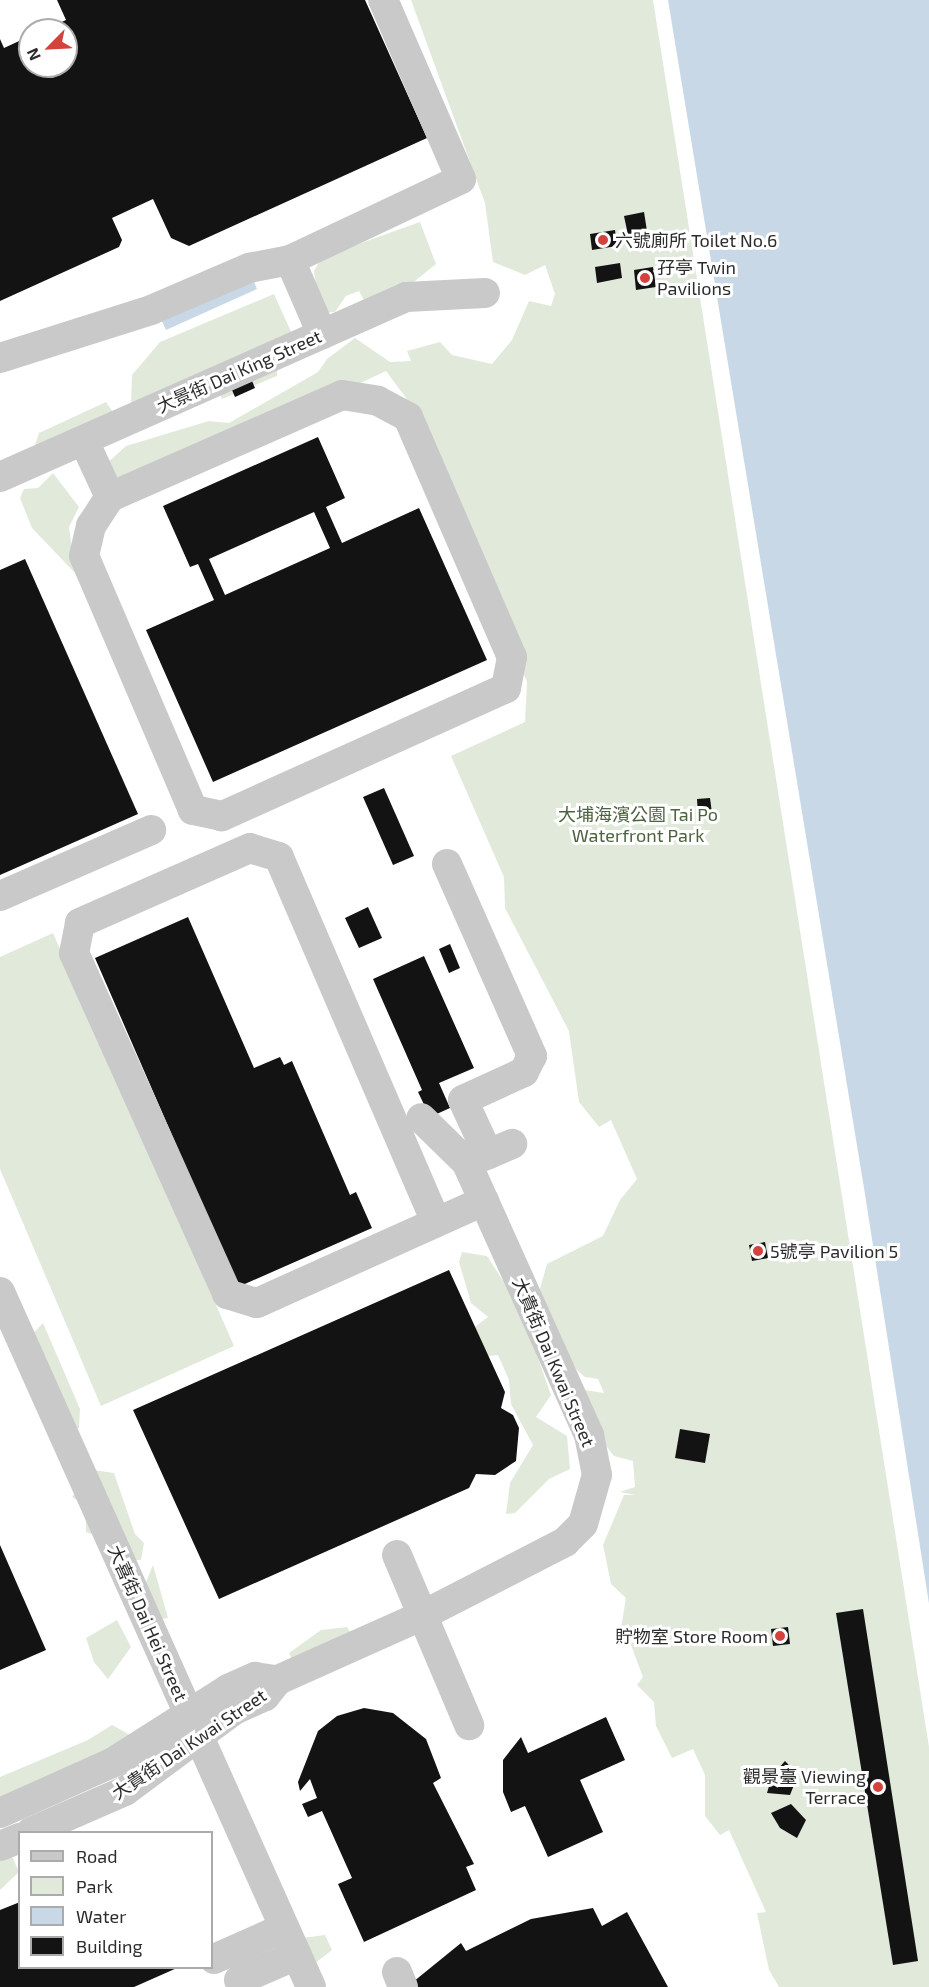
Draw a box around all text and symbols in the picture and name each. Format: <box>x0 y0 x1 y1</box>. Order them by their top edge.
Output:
north arrow <box>18 18 78 78</box>
text: N <box>22 46 44 64</box>
place label: 六號廁所 Toilet No.6 <box>615 229 777 251</box>
marker: 六號廁所 Toilet No.6 <box>596 233 610 247</box>
place label: 孖亭 Twin Pavilions <box>657 257 736 300</box>
marker: 孖亭 Twin Pavilions <box>638 271 652 285</box>
street label: 大景街 Dai King Street <box>153 325 325 417</box>
park label: 大埔海濱公園 Tai Po Waterfront Park <box>558 804 718 846</box>
place label: 5號亭 Pavilion 5 <box>770 1240 898 1262</box>
marker: 5號亭 Pavilion 5 <box>751 1244 765 1258</box>
street label: 大貴街 Dai Kwai Street <box>509 1274 599 1450</box>
street label: 大喜街 Dai Hei Street <box>104 1542 192 1704</box>
place label: 貯物室 Store Room <box>615 1625 768 1647</box>
marker: 貯物室 Store Room <box>773 1629 787 1643</box>
street label: 大貴街 Dai Kwai Street <box>108 1684 270 1804</box>
place label: 觀景臺 Viewing Terrace <box>743 1766 866 1808</box>
marker: 觀景臺 Viewing Terrace <box>871 1780 885 1794</box>
legend <box>18 1831 213 1969</box>
text: Road <box>76 1845 117 1867</box>
text: Park <box>76 1875 113 1897</box>
text: Water <box>76 1905 126 1927</box>
text: Building <box>76 1935 143 1957</box>

